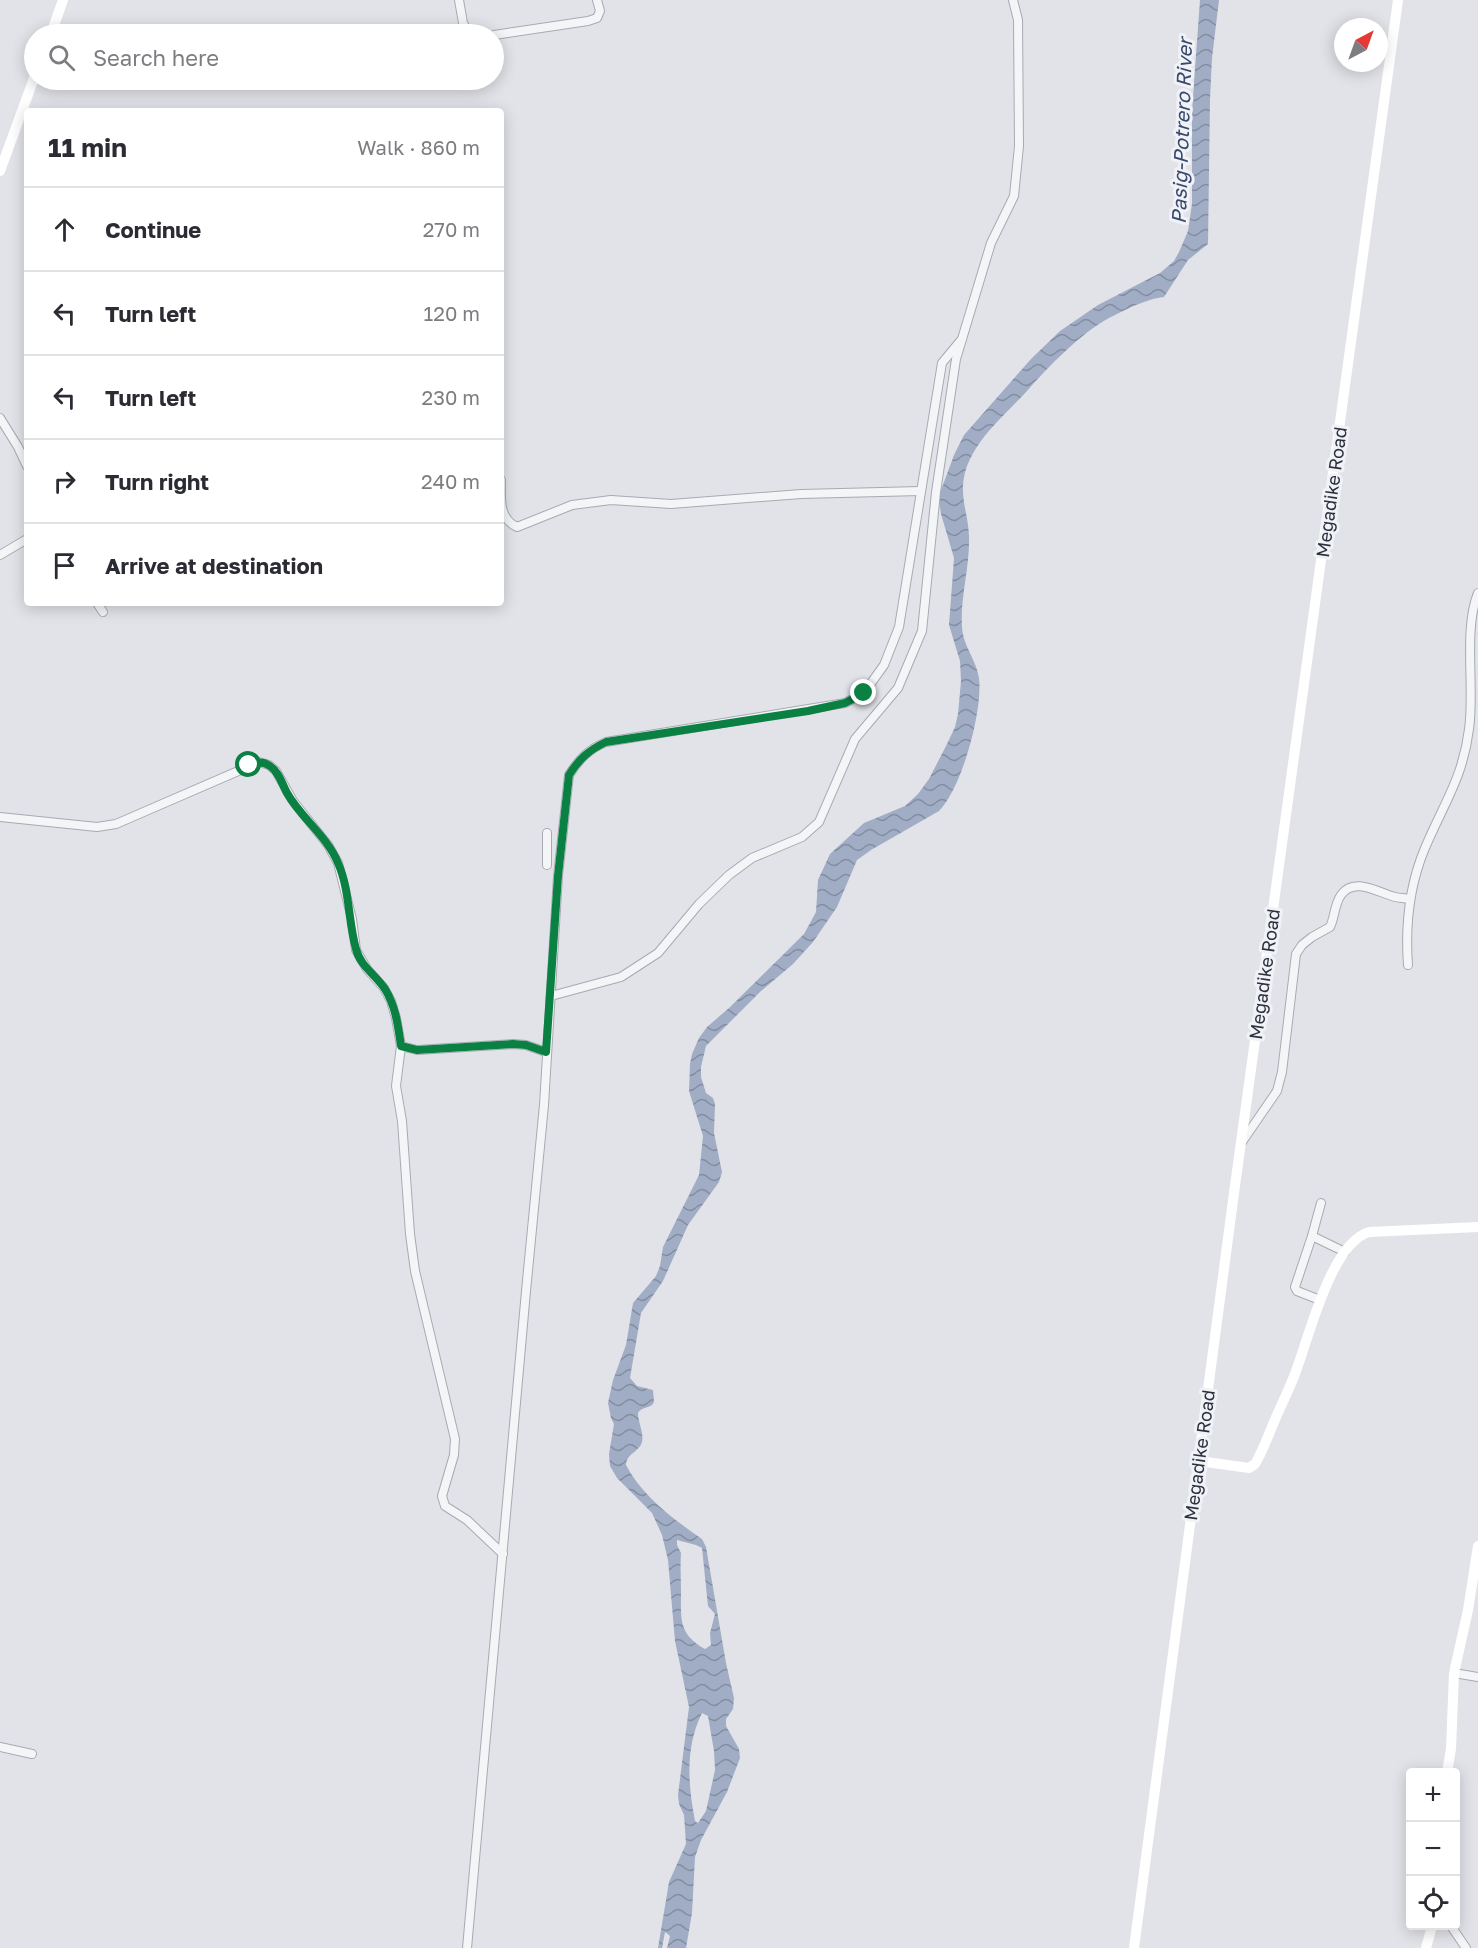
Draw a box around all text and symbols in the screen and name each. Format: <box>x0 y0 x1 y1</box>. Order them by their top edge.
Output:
north arrow <box>1334 18 1388 72</box>
search box <box>24 24 504 90</box>
water label: Pasig-Potrero River <box>1166 34 1197 224</box>
icon: search <box>45 41 78 74</box>
text: Search here <box>93 44 219 71</box>
text: 11 min <box>48 132 127 163</box>
text: Walk · 860 m <box>357 135 480 159</box>
icon: ahead <box>48 213 81 246</box>
text: Continue <box>105 216 201 243</box>
text: 270 m <box>423 217 480 241</box>
icon: left <box>48 297 81 330</box>
text: Turn left <box>105 300 196 327</box>
text: 120 m <box>424 301 480 325</box>
icon: left <box>48 381 81 414</box>
text: Turn left <box>105 384 196 411</box>
text: 230 m <box>422 385 480 409</box>
street label: Megadike Road <box>1311 425 1351 559</box>
icon: right <box>48 465 81 498</box>
text: Turn right <box>105 468 209 495</box>
text: 240 m <box>421 469 480 493</box>
icon: arrive <box>48 549 81 582</box>
text: Arrive at destination <box>105 552 323 579</box>
route end <box>850 679 876 705</box>
route start <box>235 751 261 777</box>
street label: Megadike Road <box>1244 907 1284 1041</box>
street label: Megadike Road <box>1179 1388 1219 1522</box>
map controls <box>1406 1768 1460 1930</box>
button: + <box>1406 1768 1460 1822</box>
button: − <box>1406 1822 1460 1876</box>
button: locate <box>1406 1876 1460 1930</box>

